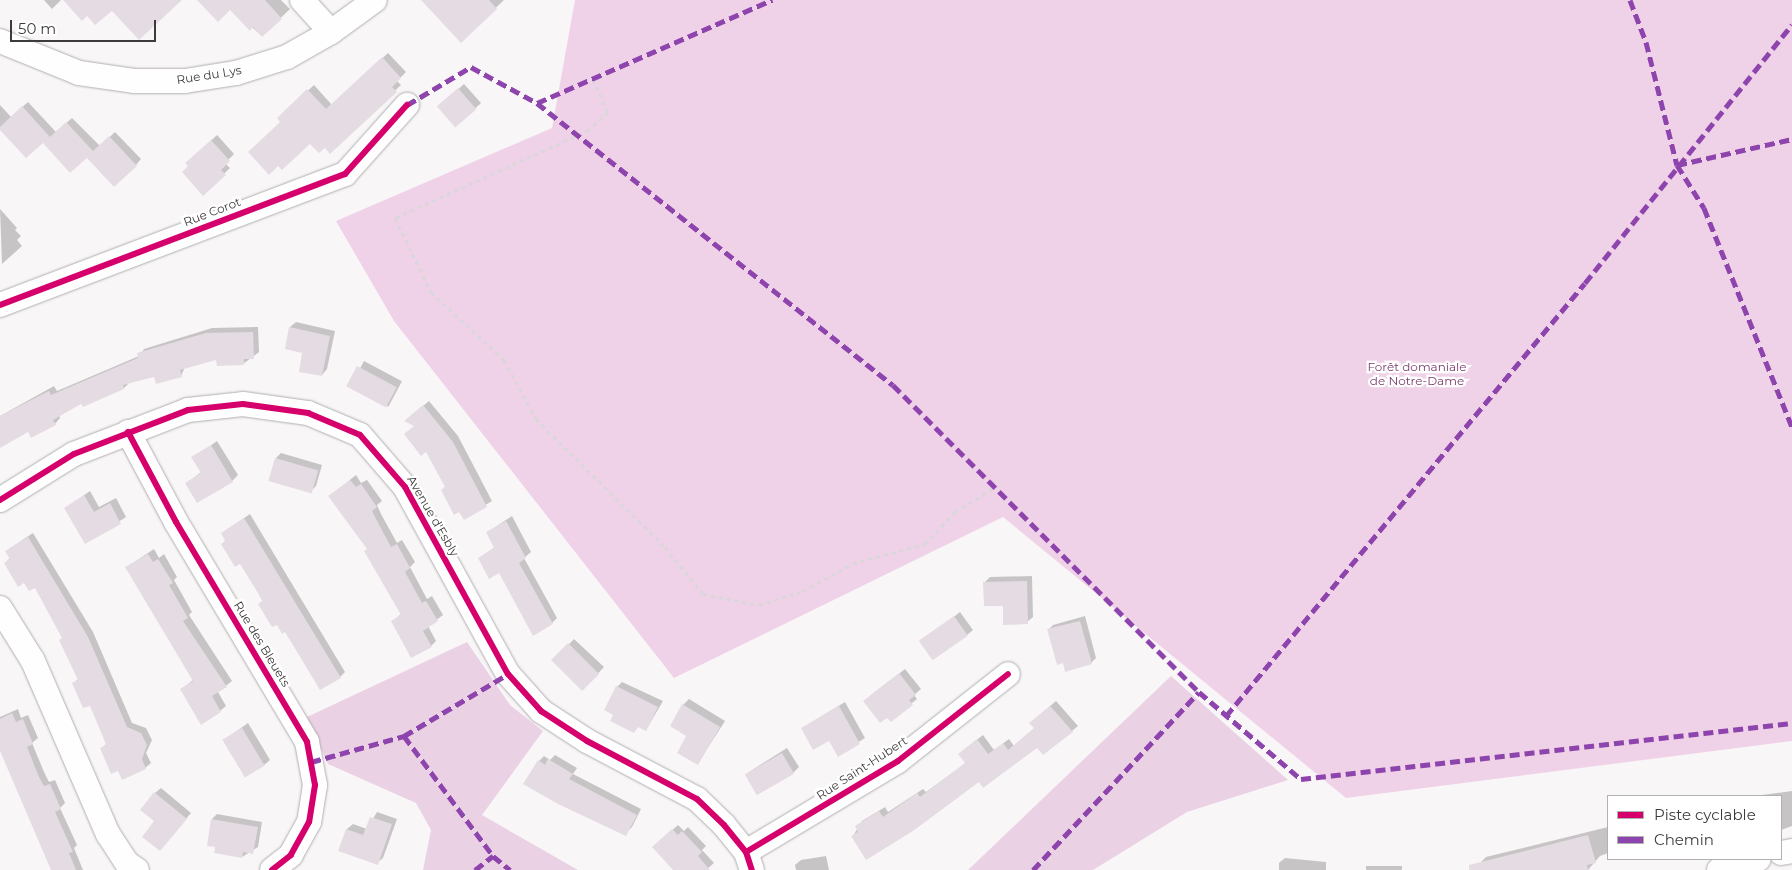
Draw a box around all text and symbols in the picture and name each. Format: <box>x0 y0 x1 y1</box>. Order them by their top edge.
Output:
scale bar <box>12 10 159 42</box>
text: 50 m <box>18 19 56 38</box>
street label: Rue du Lys <box>175 63 243 87</box>
street label: Rue Corot <box>181 195 243 229</box>
park label: Forêt domaniale de Notre-Dame <box>1367 360 1467 388</box>
street label: Avenue d'Esbly <box>404 473 462 559</box>
street label: Rue des Bleuets <box>231 599 293 689</box>
street label: Rue Saint-Hubert <box>814 733 910 803</box>
legend <box>1607 795 1782 860</box>
text: Piste cyclable <box>1654 805 1756 824</box>
text: Chemin <box>1654 830 1714 849</box>

